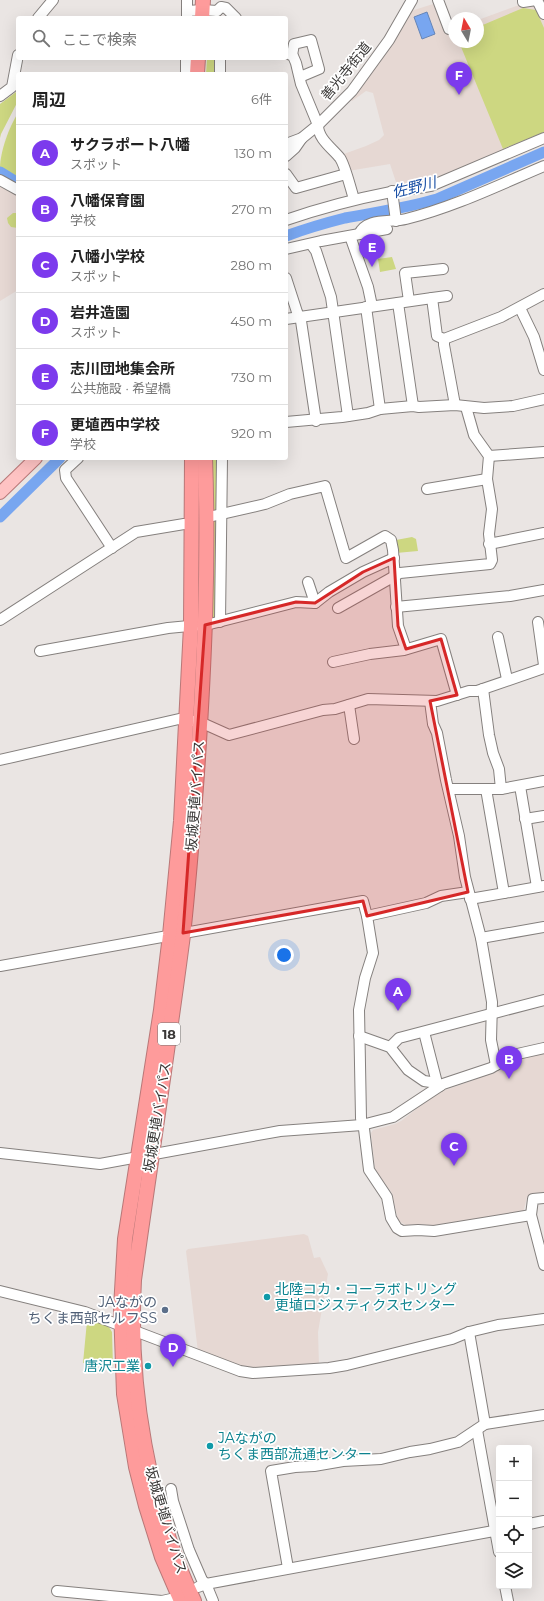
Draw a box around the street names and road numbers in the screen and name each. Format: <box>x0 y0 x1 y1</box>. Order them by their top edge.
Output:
street label: 善光寺街道 <box>317 38 375 104</box>
street label: 坂城更埴バイパス <box>182 740 208 852</box>
road number: 18 <box>158 1023 180 1045</box>
street label: 坂城更埴バイパス <box>139 1060 175 1174</box>
street label: 坂城更埴バイパス <box>141 1464 191 1576</box>

